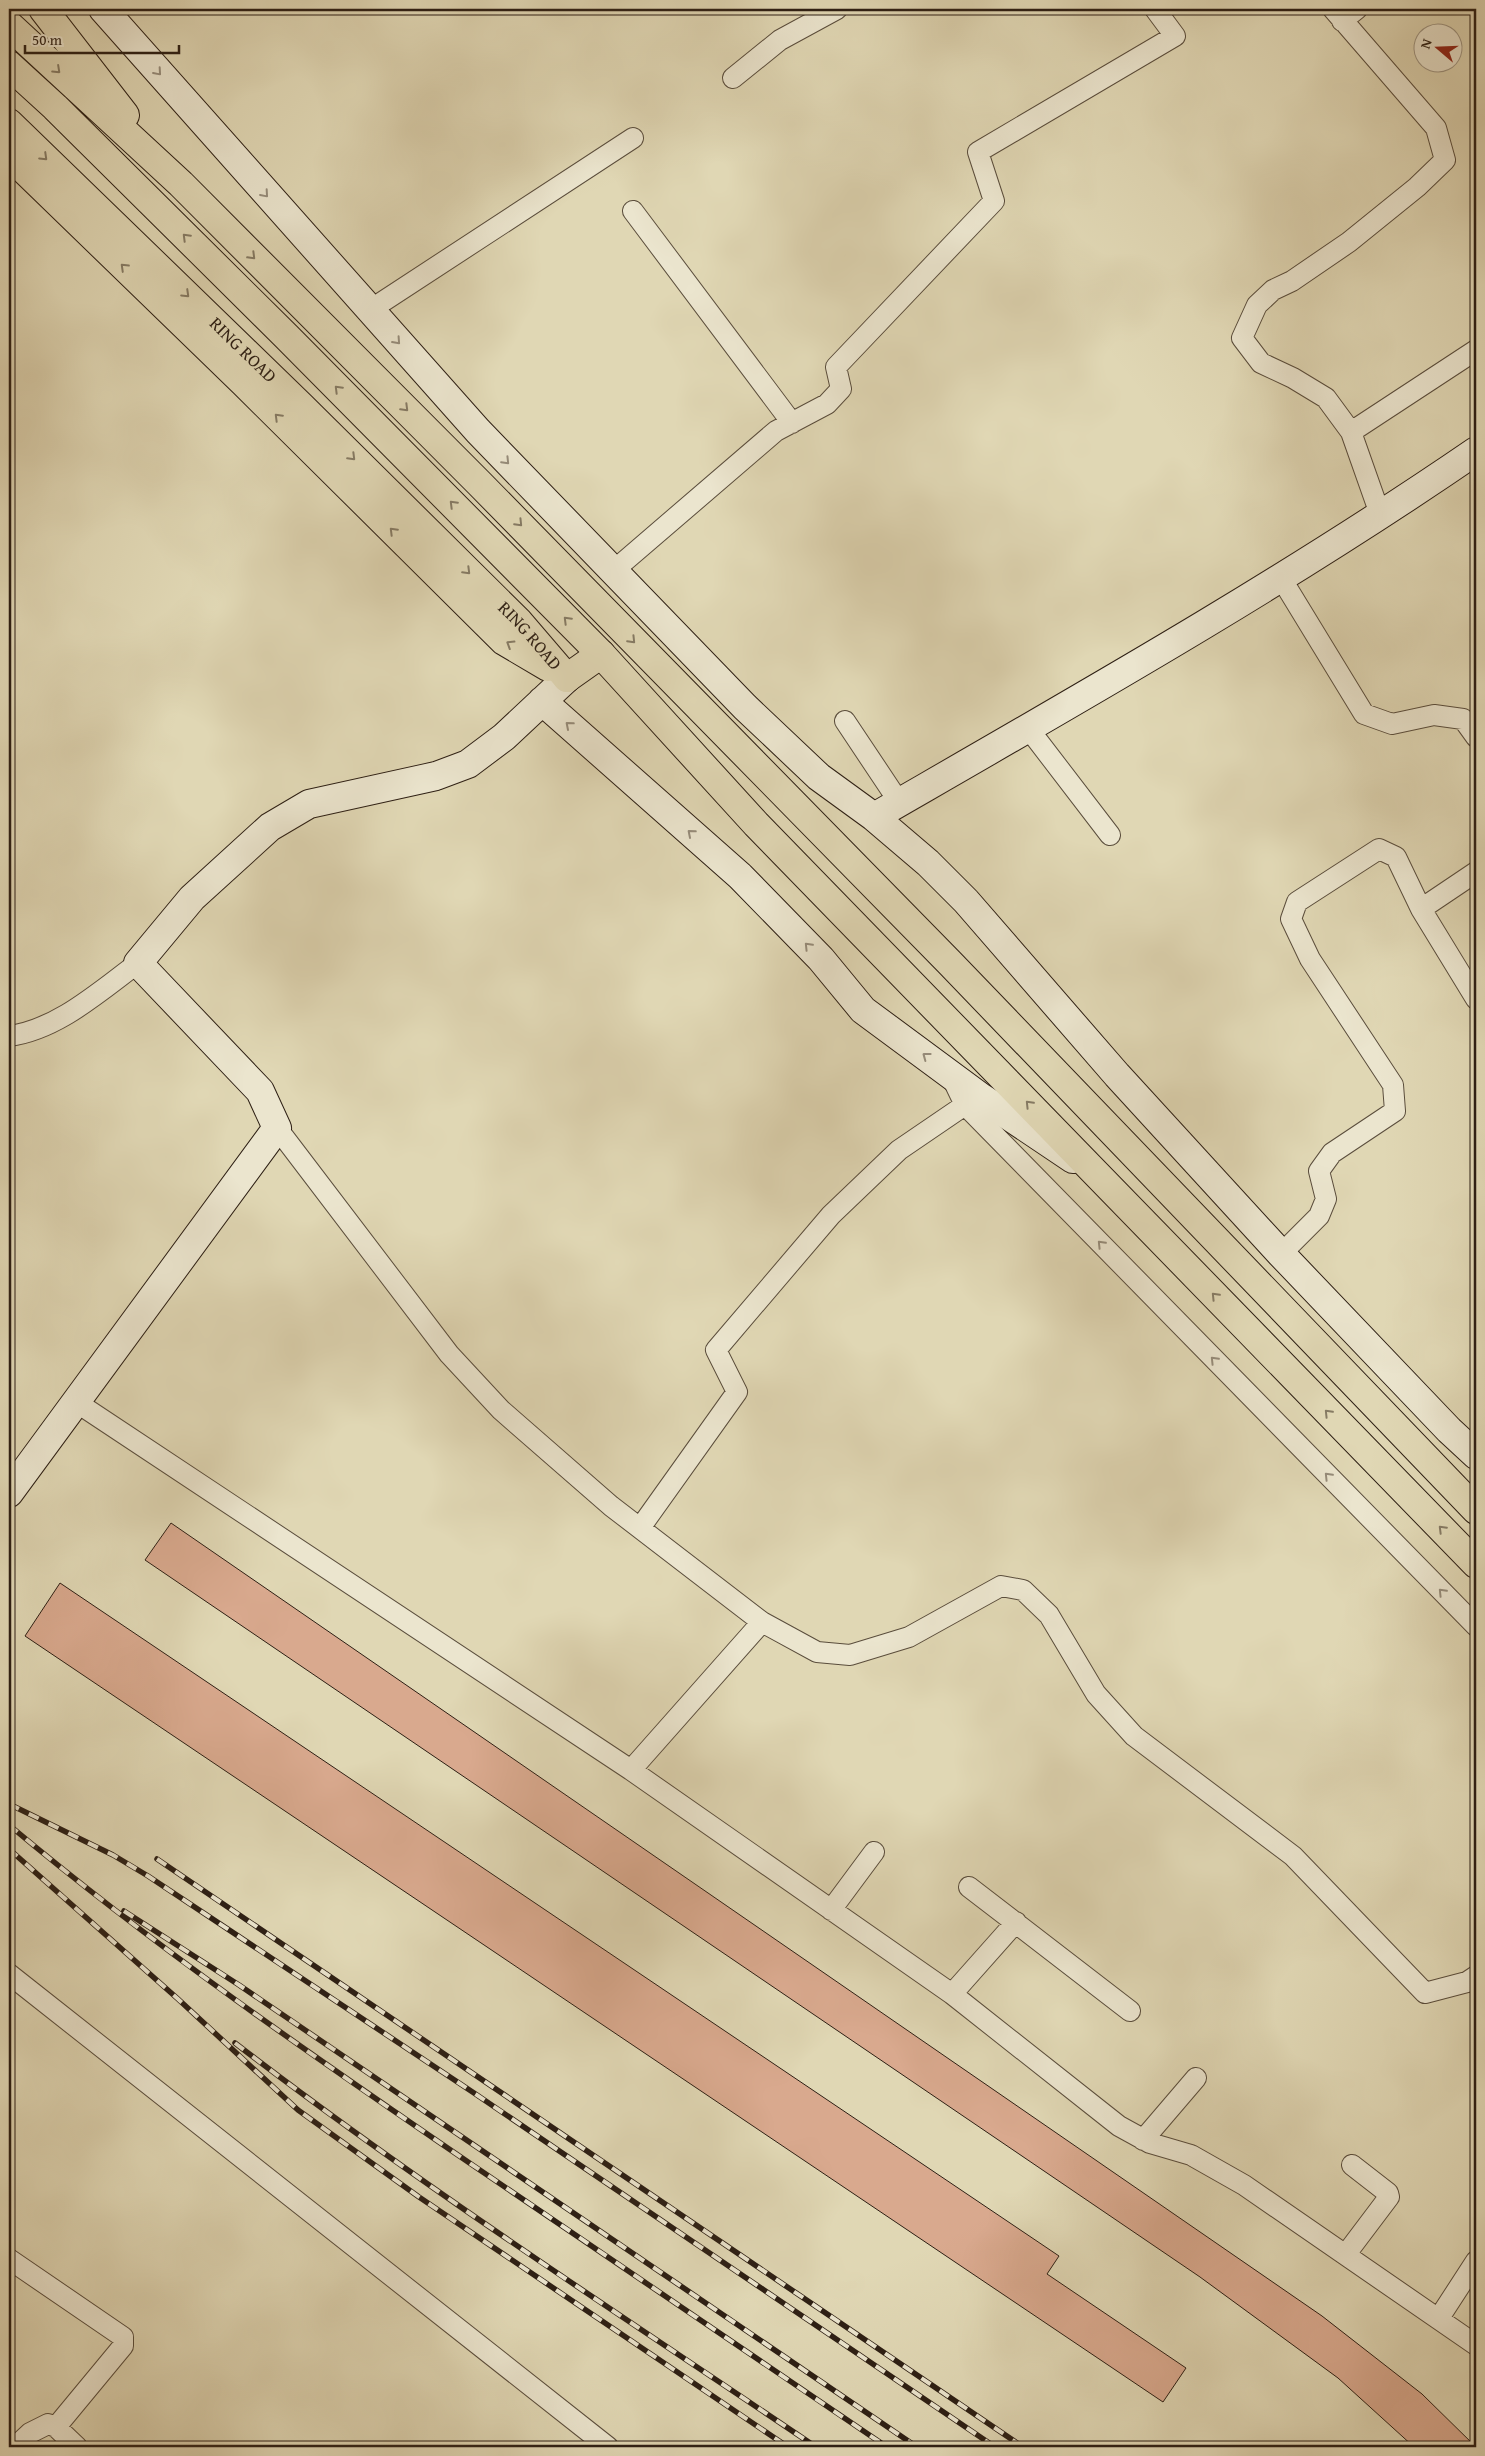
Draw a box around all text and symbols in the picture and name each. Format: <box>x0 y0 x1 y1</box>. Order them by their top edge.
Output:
scale bar <box>25 22 179 54</box>
north arrow <box>1412 22 1462 72</box>
text: 50 m <box>32 29 63 50</box>
text: N <box>1415 35 1437 51</box>
one-way arrow <box>52 64 61 73</box>
one-way arrow <box>152 66 161 75</box>
one-way arrow <box>38 151 47 160</box>
one-way arrow <box>259 188 268 197</box>
one-way arrow <box>183 234 192 243</box>
one-way arrow <box>247 250 256 259</box>
one-way arrow <box>120 264 129 273</box>
one-way arrow <box>180 288 189 297</box>
street label: RING ROAD <box>204 310 283 389</box>
one-way arrow <box>391 335 400 344</box>
one-way arrow <box>335 386 344 395</box>
one-way arrow <box>399 402 408 411</box>
one-way arrow <box>274 413 283 422</box>
one-way arrow <box>346 451 355 460</box>
one-way arrow <box>500 455 509 464</box>
one-way arrow <box>450 501 459 510</box>
one-way arrow <box>513 518 522 527</box>
one-way arrow <box>390 528 399 537</box>
one-way arrow <box>462 565 471 574</box>
street label: RING ROAD <box>492 594 569 676</box>
one-way arrow <box>564 617 573 626</box>
one-way arrow <box>626 634 635 643</box>
one-way arrow <box>506 640 515 650</box>
one-way arrow <box>566 722 575 731</box>
one-way arrow <box>688 829 697 838</box>
one-way arrow <box>805 942 814 951</box>
one-way arrow <box>922 1053 932 1062</box>
one-way arrow <box>1025 1101 1034 1110</box>
one-way arrow <box>1098 1240 1107 1249</box>
one-way arrow <box>1212 1293 1221 1302</box>
one-way arrow <box>1211 1356 1220 1365</box>
one-way arrow <box>1325 1410 1334 1419</box>
one-way arrow <box>1325 1472 1334 1481</box>
one-way arrow <box>1439 1526 1448 1535</box>
one-way arrow <box>1439 1588 1448 1597</box>

